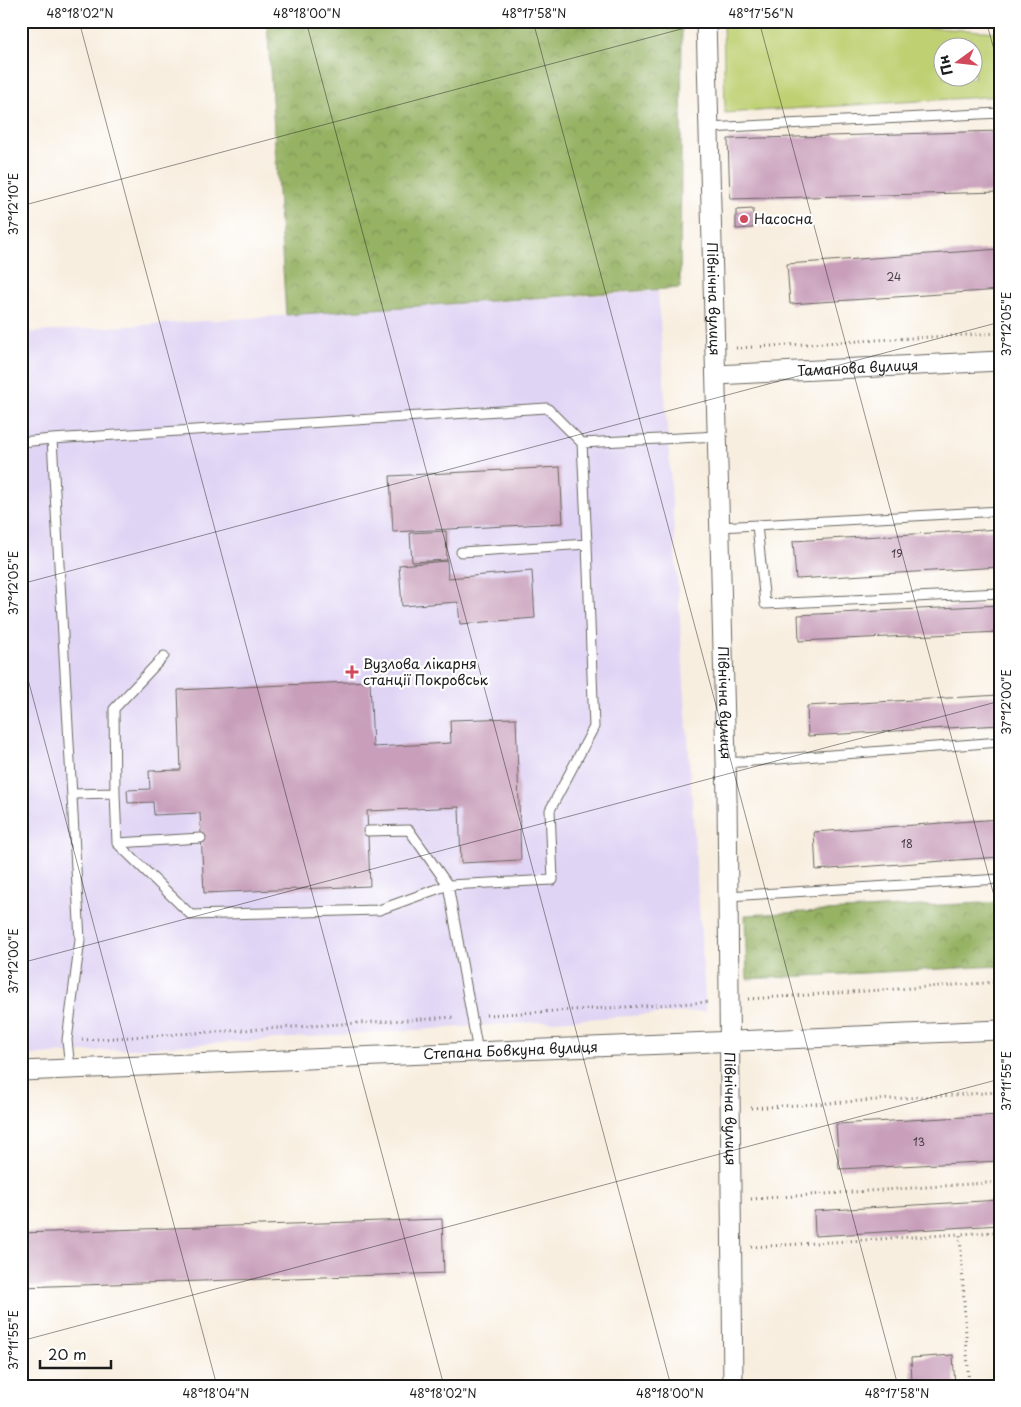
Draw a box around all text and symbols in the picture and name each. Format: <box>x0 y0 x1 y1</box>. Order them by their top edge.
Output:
text: 48°18'02"N <box>46 4 114 22</box>
text: 48°18'00"N <box>273 4 341 22</box>
text: 48°17'58"N <box>502 4 566 22</box>
text: 48°17'56"N <box>728 4 794 22</box>
north arrow <box>934 38 984 88</box>
text: Пн <box>932 53 958 78</box>
text: 37°12'10"E <box>4 173 22 235</box>
place label: Насосна <box>754 208 813 229</box>
marker: Насосна <box>738 213 750 225</box>
street label: Північна вулиця <box>702 242 726 356</box>
house number: 24 <box>887 268 901 285</box>
text: 37°12'05"E <box>997 292 1015 356</box>
street label: Таманова вулиця <box>797 354 919 381</box>
house number: 19 <box>891 545 903 562</box>
text: 37°12'05"E <box>4 551 22 615</box>
street label: Північна вулиця <box>713 646 737 760</box>
place label: Вузлова лікарня станції Покровськ <box>363 653 489 690</box>
marker: Вузлова лікарня станції Покровськ <box>345 665 359 679</box>
text: 37°12'00"E <box>997 669 1015 735</box>
house number: 18 <box>901 835 913 852</box>
text: 37°12'00"E <box>4 928 22 994</box>
street label: Степана Бовкуна вулиця <box>423 1036 598 1064</box>
text: 37°11'55"E <box>997 1051 1015 1111</box>
street label: Північна вулиця <box>720 1052 742 1166</box>
house number: 13 <box>913 1133 925 1150</box>
text: 37°11'55"E <box>4 1310 22 1370</box>
scale bar <box>40 1337 111 1369</box>
text: 20 m <box>48 1342 87 1365</box>
text: 48°18'04"N <box>183 1384 249 1402</box>
text: 48°18'02"N <box>409 1384 477 1402</box>
text: 48°18'00"N <box>636 1384 704 1402</box>
text: 48°17'58"N <box>865 1384 929 1402</box>

